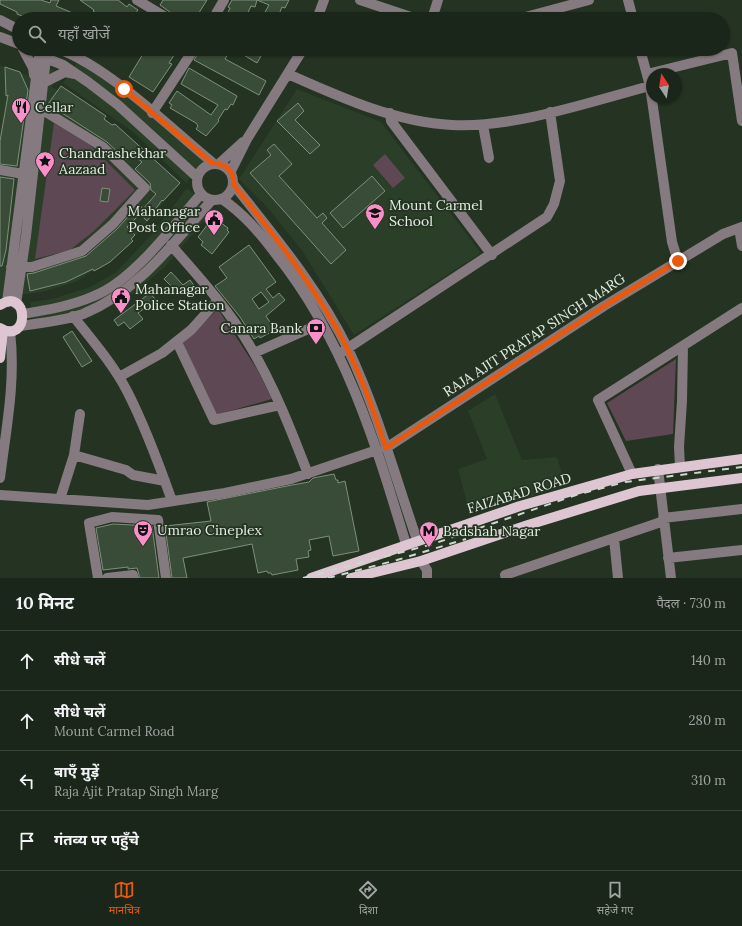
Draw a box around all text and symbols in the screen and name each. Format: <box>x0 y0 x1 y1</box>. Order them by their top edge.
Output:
search box <box>12 12 730 56</box>
icon: search <box>26 23 48 45</box>
text: यहाँ खोजें <box>58 24 110 43</box>
north arrow <box>646 68 682 104</box>
route start <box>115 80 133 98</box>
restaurant icon: Cellar <box>10 96 32 124</box>
place label: Cellar <box>35 98 73 116</box>
place label: Chandrashekhar Aazaad <box>58 144 166 178</box>
place icon: Chandrashekhar Aazaad <box>34 150 56 178</box>
place label: Mount Carmel School <box>389 196 483 230</box>
place label: Mahanagar Post Office <box>128 202 200 236</box>
school or university icon: Mount Carmel School <box>364 202 386 230</box>
public building icon: Mahanagar Post Office <box>203 208 225 236</box>
route end <box>669 252 687 270</box>
street label: RAJA AJIT PRATAP SINGH MARG <box>440 269 629 401</box>
place label: Mahanagar Police Station <box>135 280 225 314</box>
public building icon: Mahanagar Police Station <box>110 286 132 314</box>
bank icon: Canara Bank <box>305 317 327 345</box>
place label: Canara Bank <box>220 319 302 337</box>
street label: FAIZABAD ROAD <box>465 469 573 517</box>
theatre icon: Umrao Cineplex <box>132 519 154 547</box>
metro station icon: Badshah Nagar <box>418 520 440 548</box>
place label: Umrao Cineplex <box>157 521 263 539</box>
place label: Badshah Nagar <box>443 522 540 540</box>
text: 10 मिनट <box>16 592 74 614</box>
text: पैदल · 730 m <box>656 595 726 612</box>
icon: ahead <box>16 650 38 672</box>
text: सीधे चलें <box>54 650 105 669</box>
text: 140 m <box>691 652 726 669</box>
text: सीधे चलें <box>54 702 105 721</box>
icon: ahead <box>16 710 38 732</box>
text: 280 m <box>689 712 726 729</box>
text: Mount Carmel Road <box>54 723 175 740</box>
text: बाएँ मुड़ें <box>54 762 99 781</box>
icon: left <box>16 770 38 792</box>
text: 310 m <box>691 772 726 789</box>
text: Raja Ajit Pratap Singh Marg <box>54 783 218 800</box>
icon: arrive <box>16 830 38 852</box>
text: गंतव्य पर पहुँचे <box>54 830 139 849</box>
tab: मानचित्र <box>109 879 140 918</box>
tab: दिशा <box>357 879 379 918</box>
tab: सहेजे गए <box>597 879 633 918</box>

